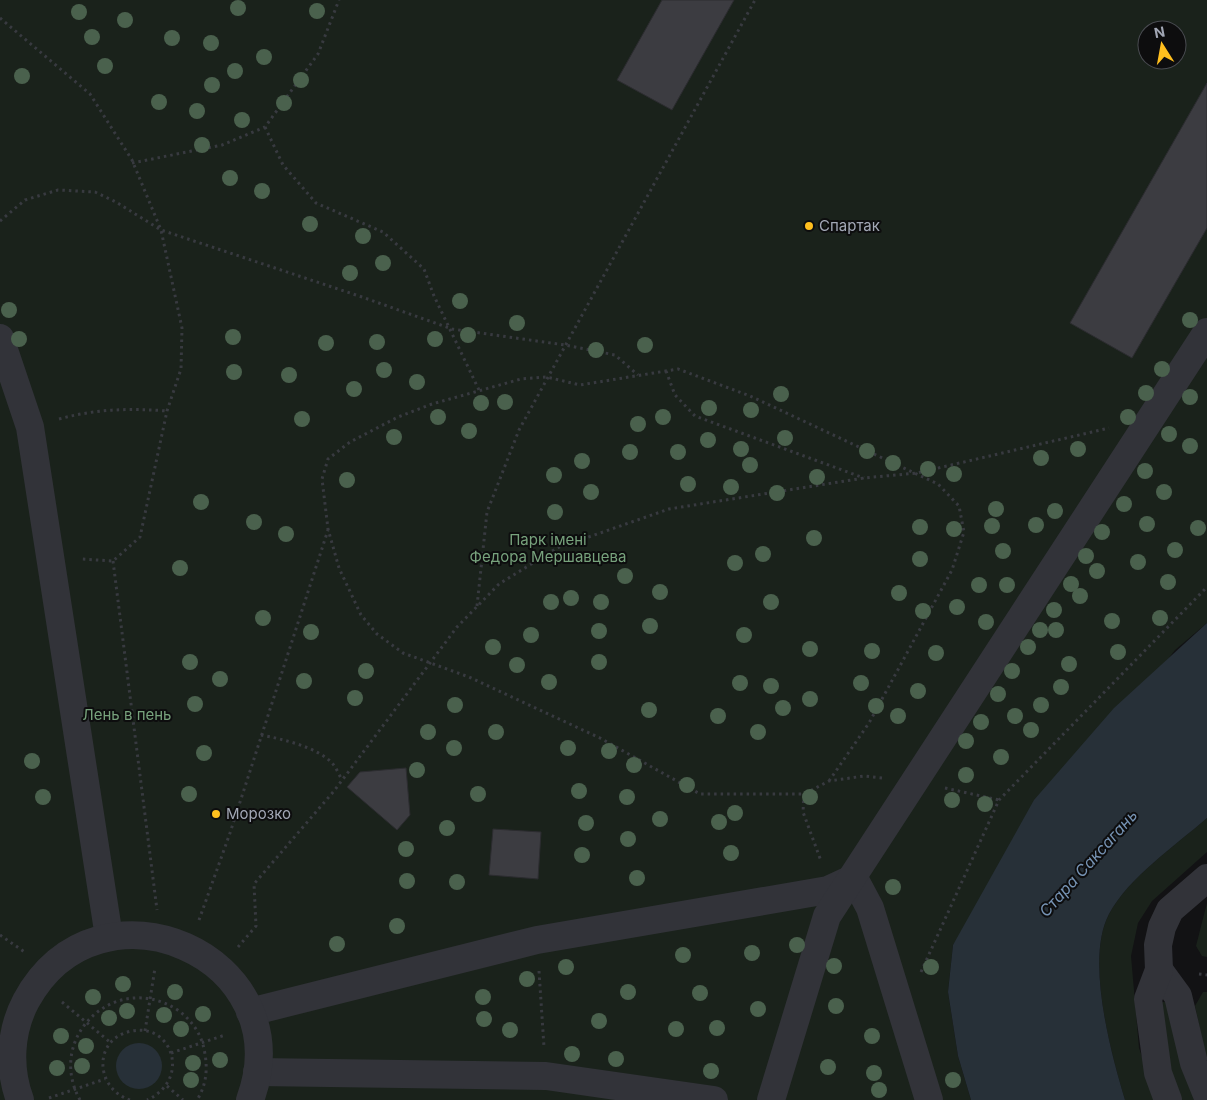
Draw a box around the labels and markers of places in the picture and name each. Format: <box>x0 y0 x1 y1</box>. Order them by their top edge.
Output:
place label: Спартак <box>819 216 880 235</box>
marker: Спартак <box>803 220 815 232</box>
place label: Морозко <box>226 804 291 823</box>
marker: Морозко <box>210 808 222 820</box>

